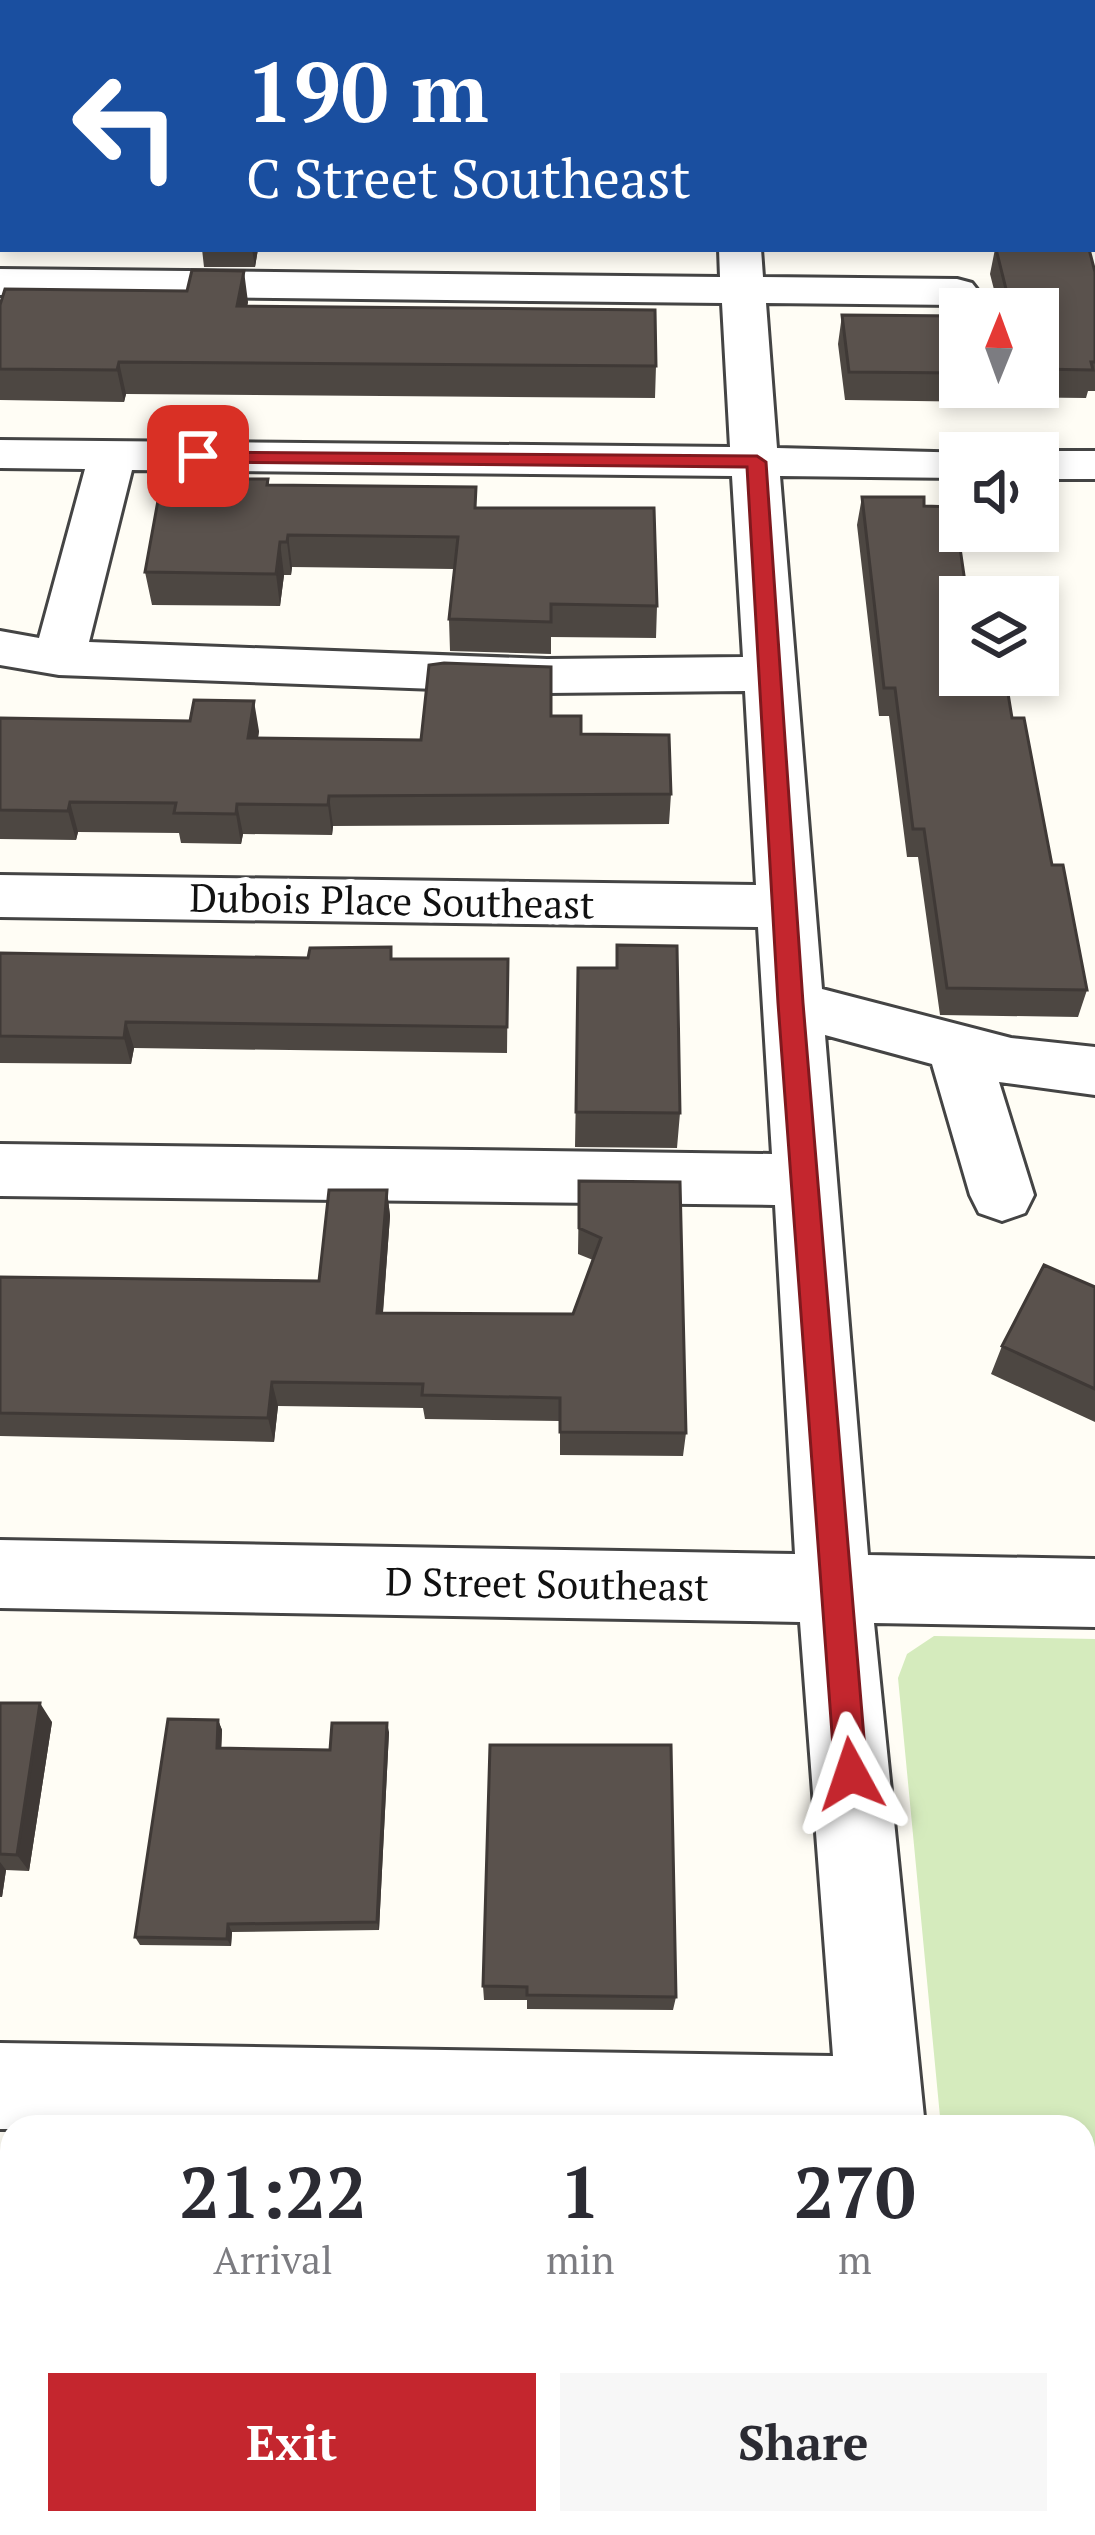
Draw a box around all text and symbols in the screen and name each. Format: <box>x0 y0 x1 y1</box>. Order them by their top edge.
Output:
text: 190 m <box>246 35 489 146</box>
icon: left <box>48 48 204 204</box>
text: C Street Southeast <box>246 142 690 213</box>
north arrow <box>939 288 1059 408</box>
map controls <box>939 288 1059 696</box>
pin <box>147 405 249 507</box>
icon: arrive <box>165 423 231 489</box>
button: sound <box>939 432 1059 552</box>
button: layers <box>939 576 1059 696</box>
street label: Dubois Place Southeast <box>189 870 595 930</box>
street label: D Street Southeast <box>385 1554 709 1612</box>
position arrow <box>788 1711 914 1837</box>
text: 21:22 <box>179 2143 367 2239</box>
text: 1 <box>560 2143 601 2239</box>
text: 270 <box>794 2143 916 2239</box>
text: Arrival <box>213 2233 333 2285</box>
text: min <box>546 2233 614 2285</box>
text: m <box>838 2233 872 2285</box>
button: Exit <box>48 2373 536 2511</box>
button: Share <box>560 2373 1047 2511</box>

